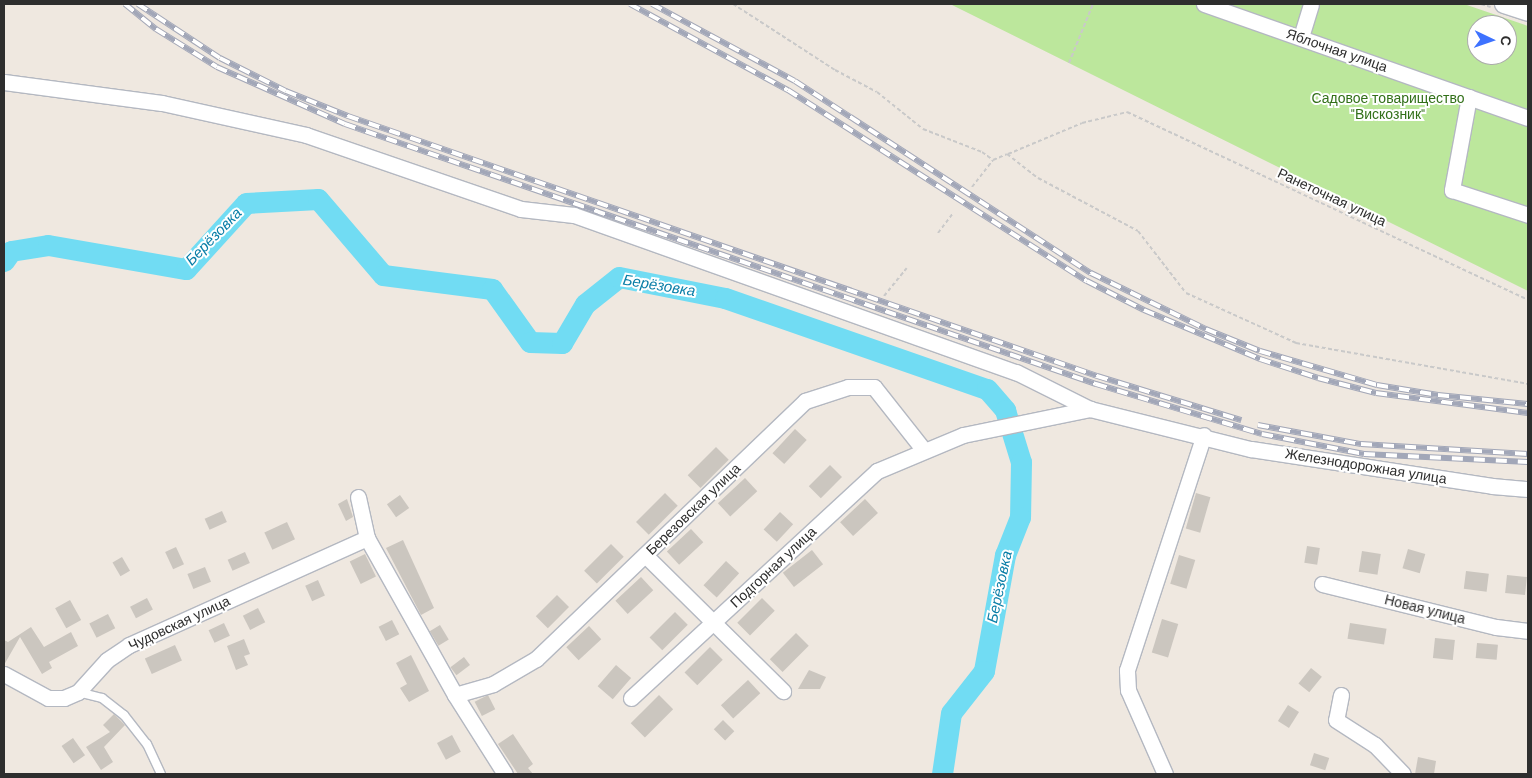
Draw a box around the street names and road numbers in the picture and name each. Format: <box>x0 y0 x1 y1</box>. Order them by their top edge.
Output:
street label: Яблочная улица <box>1284 25 1390 75</box>
street label: Ранеточная улица <box>1275 164 1389 230</box>
street label: Железнодорожная улица <box>1284 445 1448 487</box>
street label: Березовская улица <box>642 460 744 558</box>
street label: Подгорная улица <box>727 523 819 611</box>
street label: Новая улица <box>1383 591 1467 627</box>
street label: Чудовская улица <box>126 592 232 654</box>

